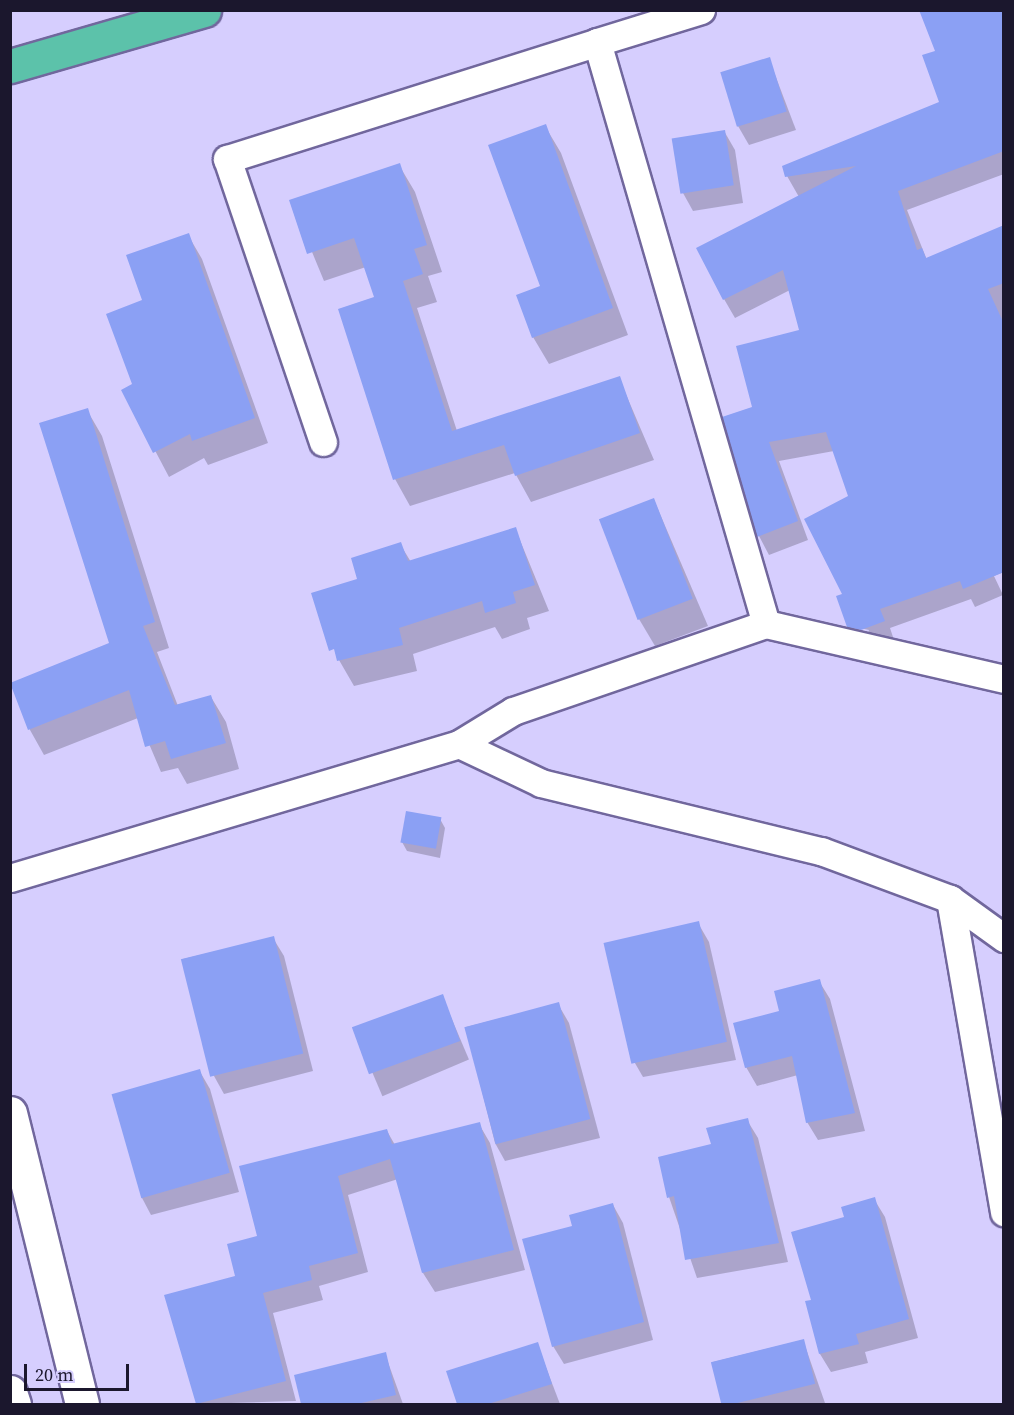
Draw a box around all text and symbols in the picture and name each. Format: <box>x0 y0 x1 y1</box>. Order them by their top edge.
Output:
scale bar <box>27 1352 132 1390</box>
text: 20 m <box>35 1362 73 1387</box>

